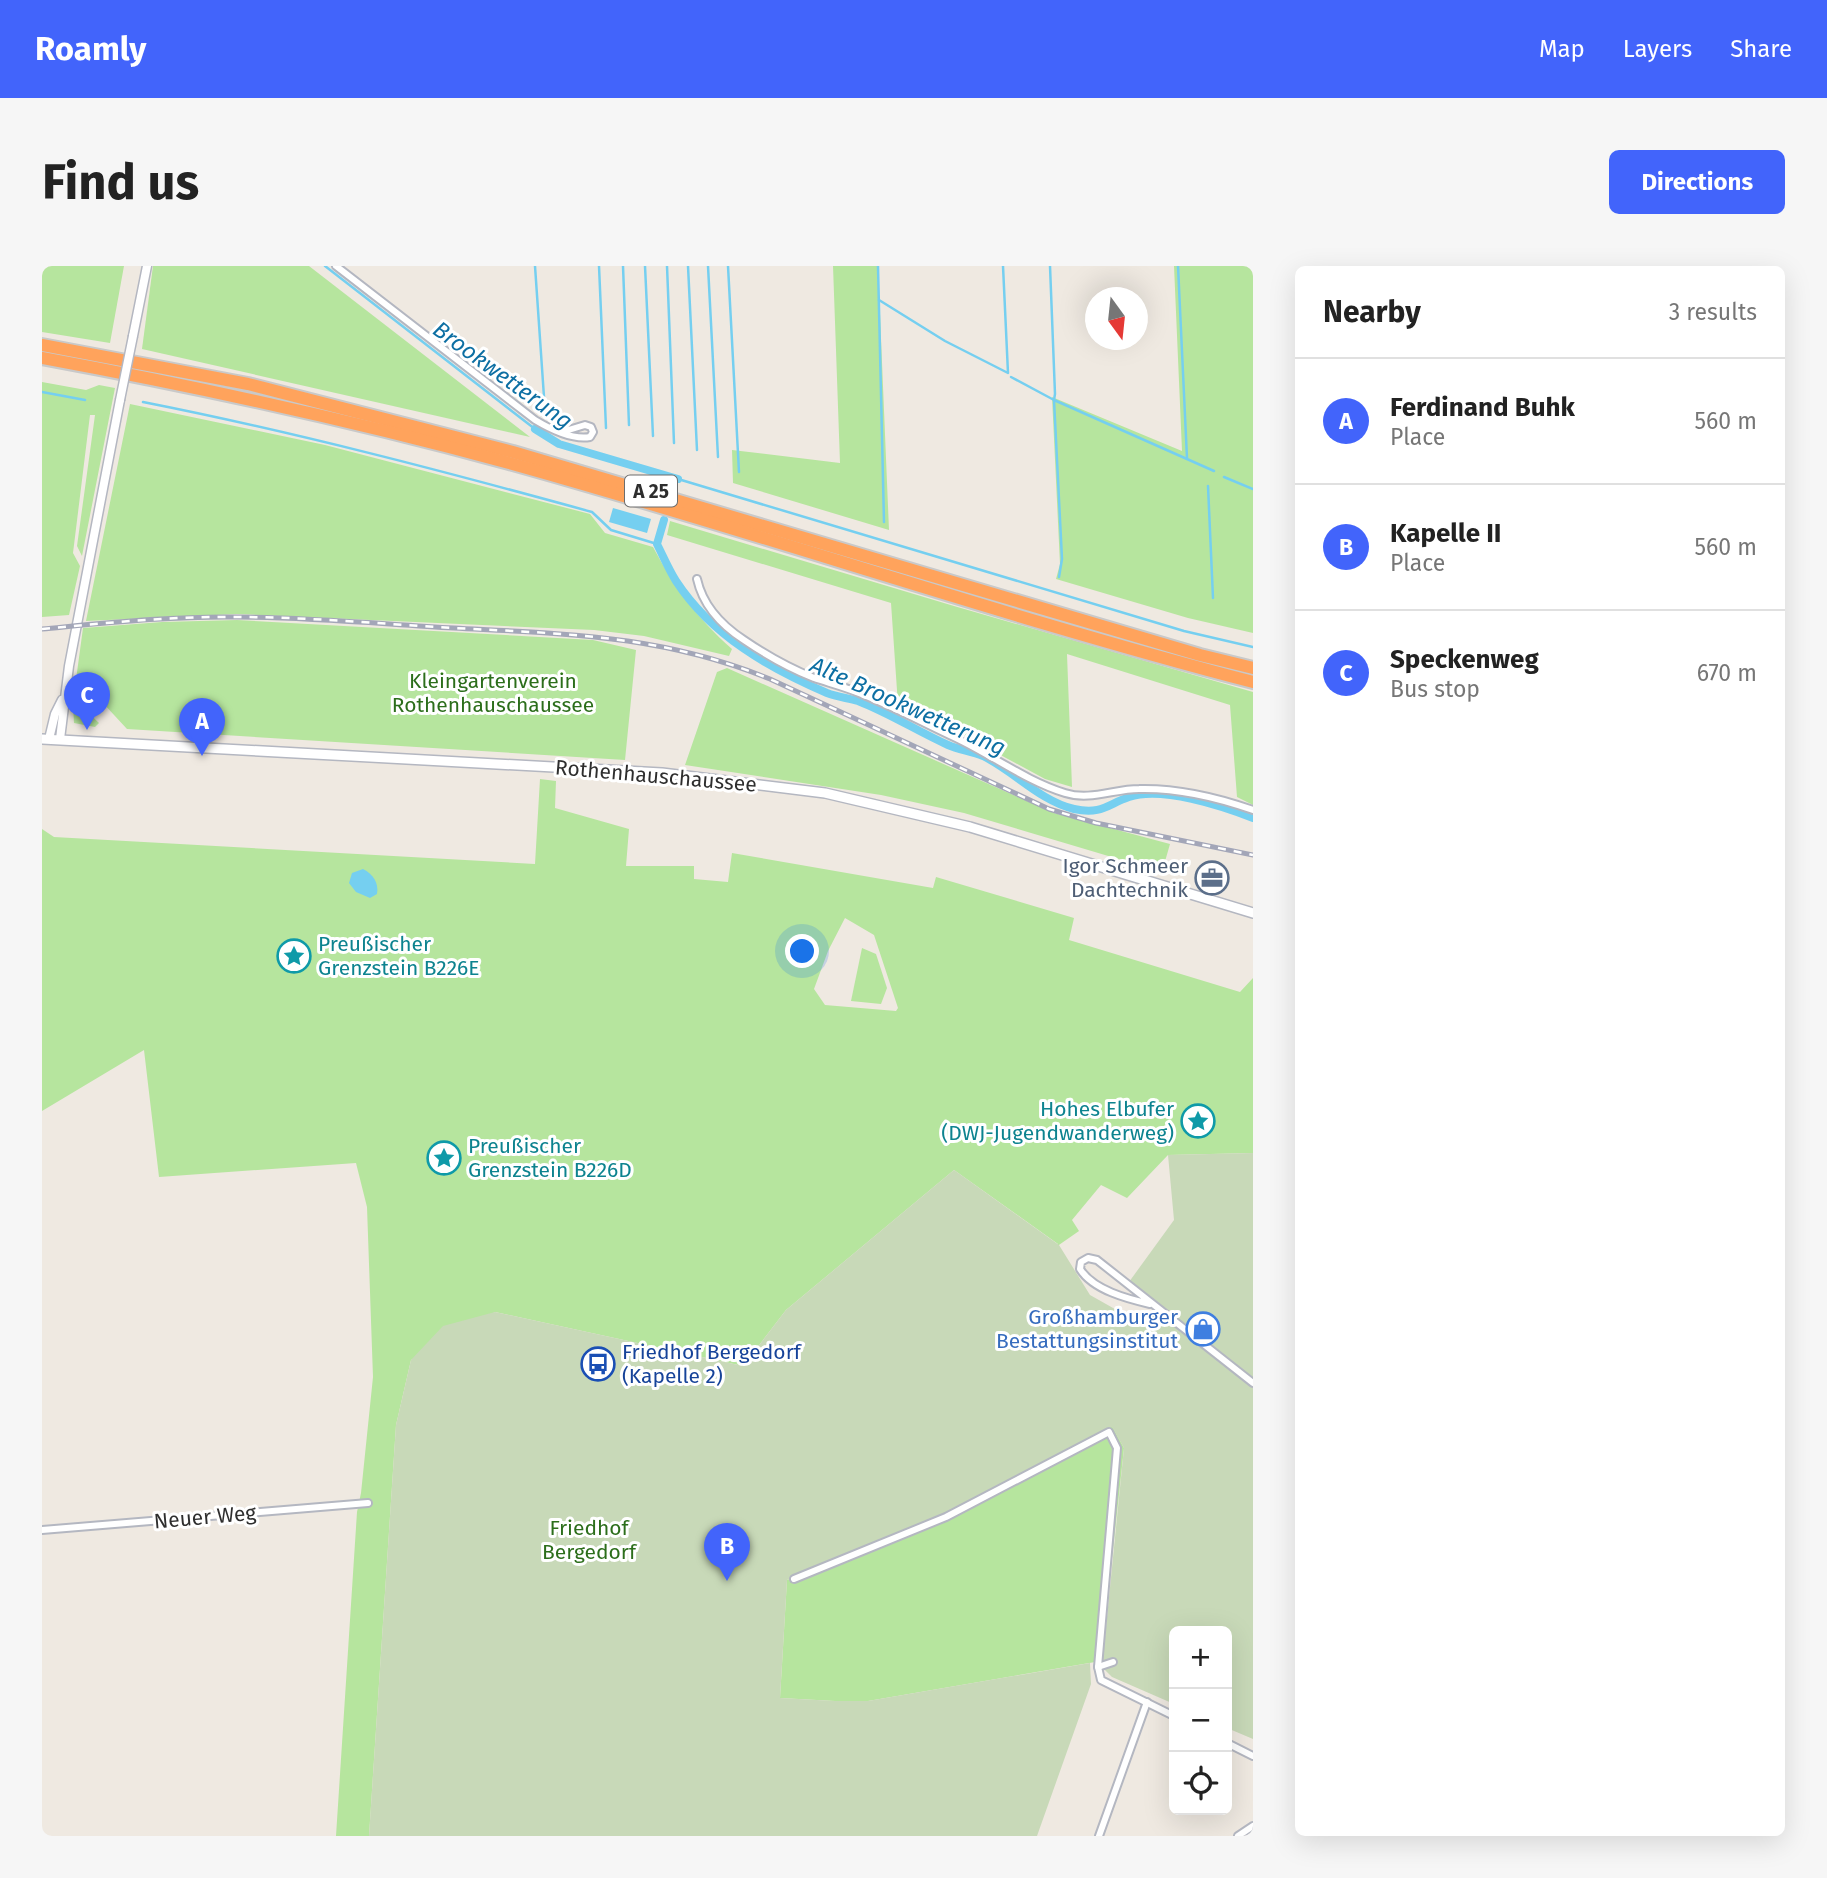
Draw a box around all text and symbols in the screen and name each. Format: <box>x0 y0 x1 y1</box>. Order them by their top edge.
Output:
text: Roamly <box>35 29 146 69</box>
text: Map <box>1539 35 1585 63</box>
text: Layers <box>1623 35 1692 63</box>
text: Share <box>1730 35 1792 63</box>
button: Directions <box>1609 150 1785 214</box>
text: Find us <box>42 153 199 212</box>
north arrow <box>1085 287 1148 350</box>
text: Nearby <box>1323 294 1421 330</box>
text: 3 results <box>1669 298 1757 326</box>
water label: Brookwetterung <box>428 315 578 435</box>
text: Ferdinand Buhk <box>1390 392 1575 423</box>
text: A <box>1339 407 1353 435</box>
text: 560 m <box>1695 407 1757 435</box>
text: Place <box>1390 423 1445 451</box>
road number: A 25 <box>625 476 677 507</box>
text: Kapelle II <box>1390 518 1501 549</box>
text: B <box>1339 533 1353 561</box>
text: 560 m <box>1695 533 1757 561</box>
text: Place <box>1390 549 1445 577</box>
text: Speckenweg <box>1390 644 1539 675</box>
water label: Alte Brookwetterung <box>805 650 1010 762</box>
text: C <box>1339 659 1353 687</box>
text: 670 m <box>1697 659 1757 687</box>
park label: Kleingartenverein Rothenhauschaussee <box>392 668 594 718</box>
pin: C <box>64 672 110 730</box>
text: Bus stop <box>1390 675 1480 703</box>
pin: A <box>179 698 225 756</box>
street label: Rothenhauschaussee <box>554 754 758 798</box>
place label: Igor Schmeer Dachtechnik <box>1063 853 1188 903</box>
office icon: Igor Schmeer Dachtechnik <box>1193 859 1231 897</box>
place label: Preußischer Grenzstein B226E <box>318 931 480 981</box>
your location <box>785 934 819 968</box>
place icon: Preußischer Grenzstein B226E <box>275 937 313 975</box>
place label: Hohes Elbufer (DWJ-Jugendwanderweg) <box>941 1096 1174 1146</box>
place icon: Hohes Elbufer (DWJ-Jugendwanderweg) <box>1179 1102 1217 1140</box>
place label: Preußischer Grenzstein B226D <box>468 1133 632 1183</box>
place icon: Preußischer Grenzstein B226D <box>425 1139 463 1177</box>
place label: Großhamburger Bestattungsinstitut <box>996 1304 1178 1354</box>
shop icon: Großhamburger Bestattungsinstitut <box>1184 1310 1222 1348</box>
place label: Friedhof Bergedorf (Kapelle 2) <box>622 1339 803 1389</box>
bus stop icon: Friedhof Bergedorf (Kapelle 2) <box>579 1345 617 1383</box>
street label: Neuer Weg <box>153 1500 257 1534</box>
park label: Friedhof Bergedorf <box>542 1515 638 1565</box>
pin: B <box>704 1523 750 1581</box>
map controls <box>1169 1626 1232 1815</box>
button: + <box>1169 1626 1232 1689</box>
button: − <box>1169 1689 1232 1752</box>
button: locate <box>1169 1752 1232 1815</box>

